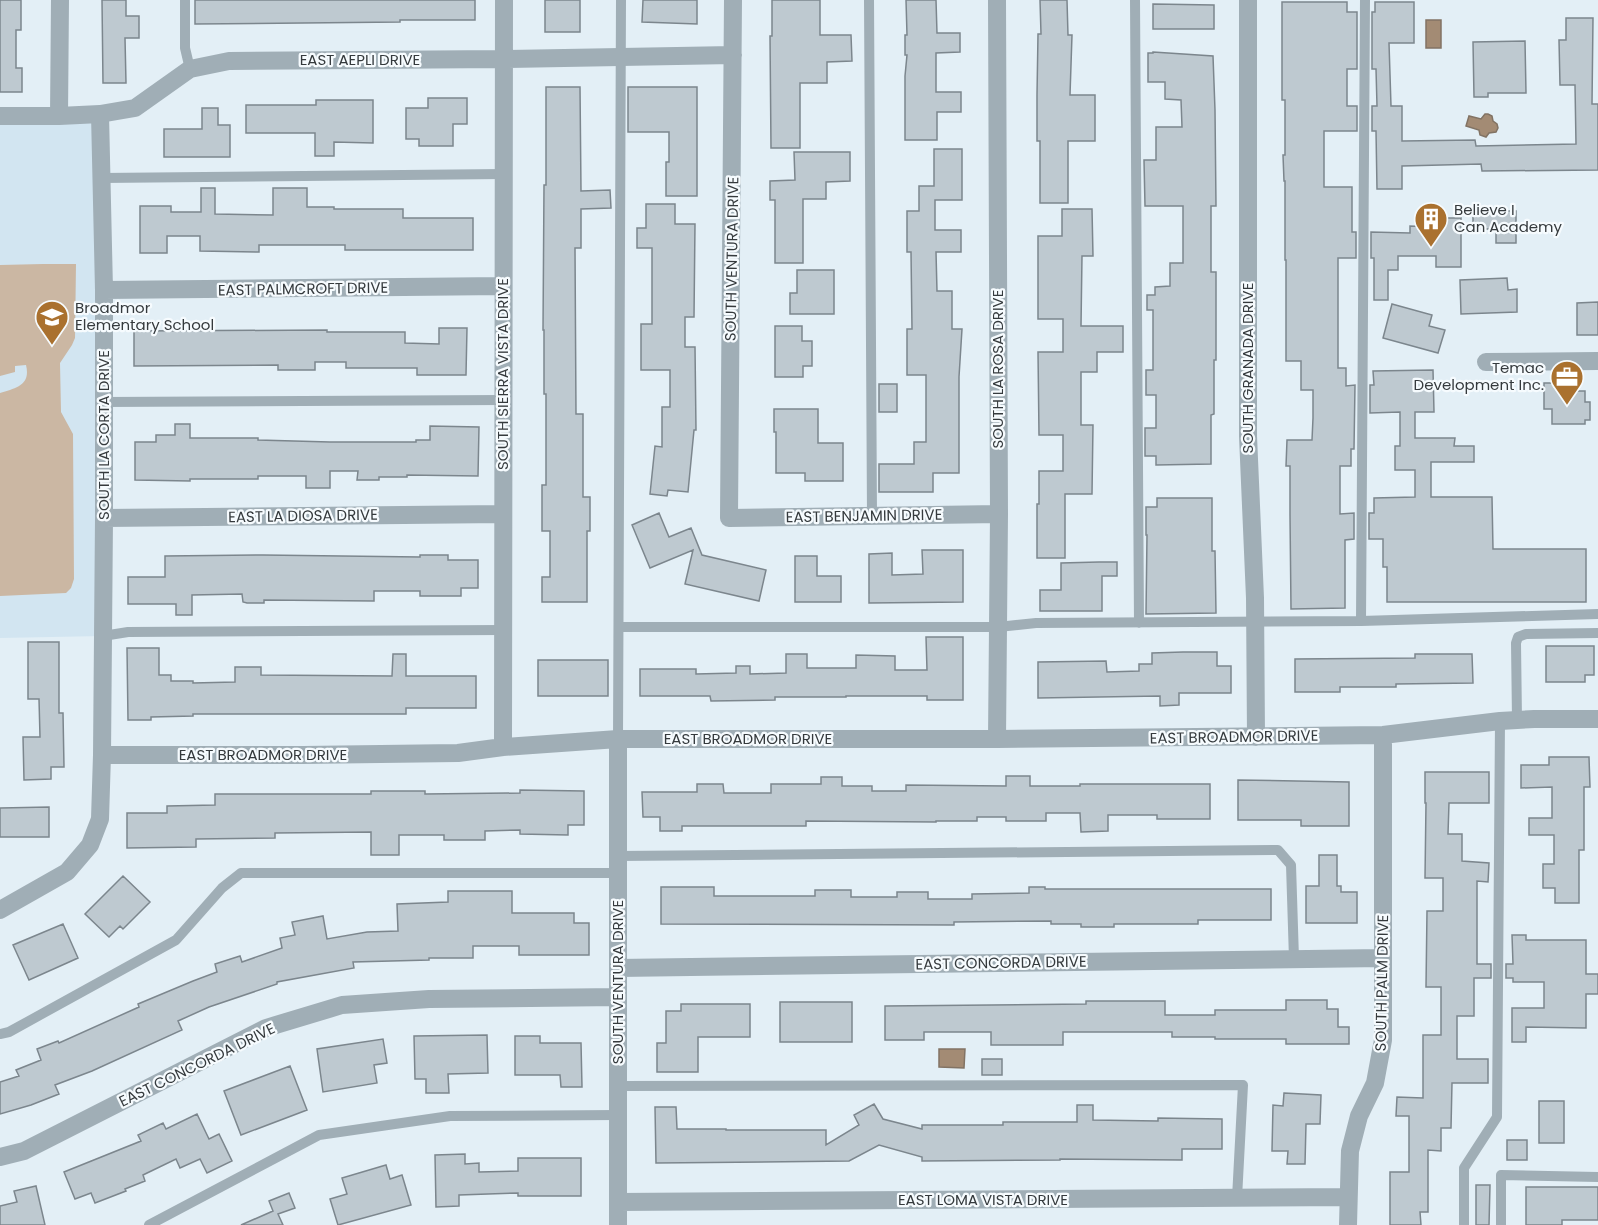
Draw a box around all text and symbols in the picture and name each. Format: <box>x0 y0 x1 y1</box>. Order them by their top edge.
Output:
street label: EAST AEPLI DRIVE <box>300 49 420 70</box>
street label: SOUTH VENTURA DRIVE <box>720 177 743 341</box>
place label: Believe I Can Academy <box>1454 199 1563 237</box>
building icon: Believe I Can Academy <box>1413 201 1449 248</box>
street label: EAST PALMCROFT DRIVE <box>218 277 388 300</box>
street label: SOUTH SIERRA VISTA DRIVE <box>492 278 513 470</box>
street label: SOUTH GRANADA DRIVE <box>1237 283 1258 453</box>
street label: SOUTH LA ROSA DRIVE <box>987 290 1008 448</box>
place label: Broadmor Elementary School <box>75 297 214 335</box>
school or university icon: Broadmor Elementary School <box>34 299 70 346</box>
street label: SOUTH LA CORTA DRIVE <box>93 350 114 520</box>
place label: Temac Development Inc. <box>1414 357 1544 395</box>
office icon: Temac Development Inc. <box>1549 359 1585 406</box>
street label: EAST LA DIOSA DRIVE <box>228 504 378 527</box>
street label: EAST BENJAMIN DRIVE <box>785 504 942 527</box>
street label: EAST BROADMOR DRIVE <box>1150 725 1318 748</box>
street label: EAST BROADMOR DRIVE <box>664 728 832 749</box>
street label: EAST BROADMOR DRIVE <box>179 744 347 765</box>
street label: SOUTH VENTURA DRIVE <box>607 900 628 1064</box>
street label: SOUTH PALM DRIVE <box>1370 914 1393 1052</box>
street label: EAST CONCORDA DRIVE <box>915 951 1087 974</box>
street label: EAST CONCORDA DRIVE <box>115 1018 278 1111</box>
street label: EAST LOMA VISTA DRIVE <box>898 1189 1068 1210</box>

